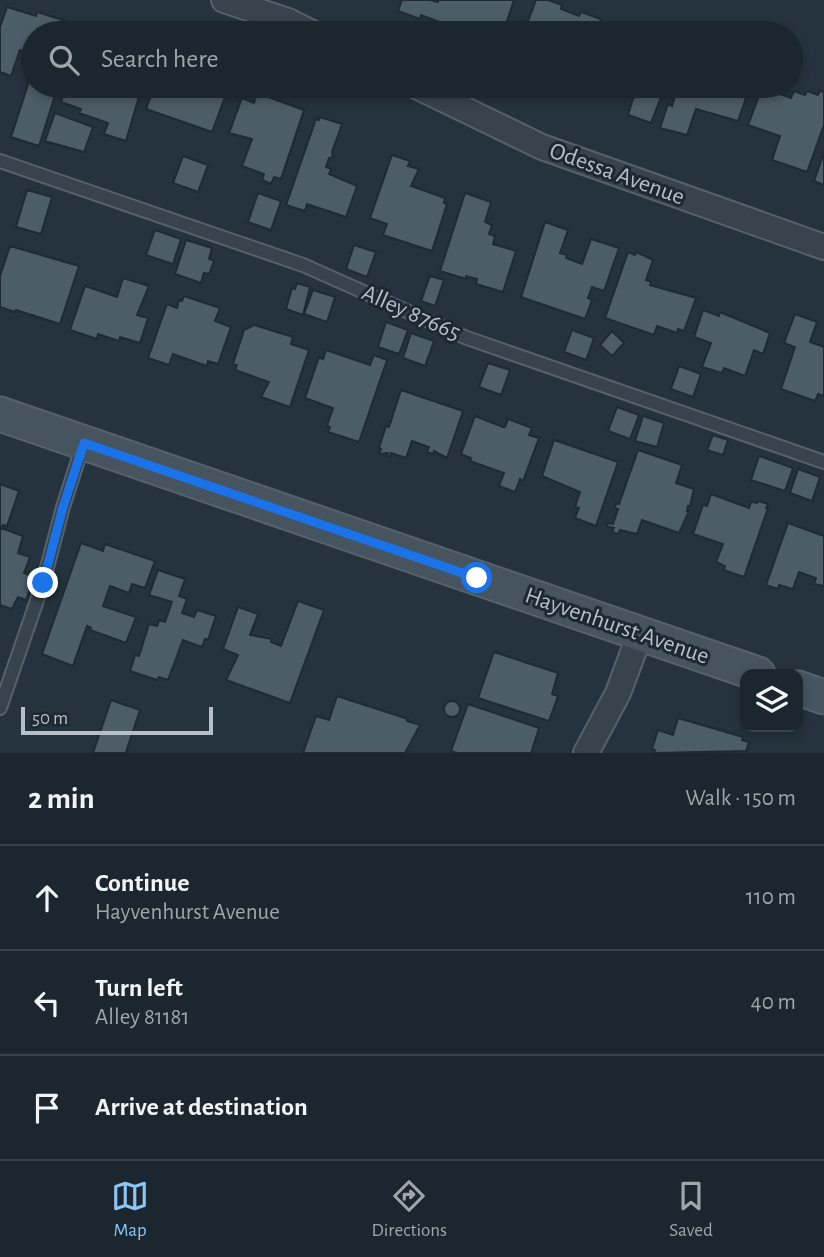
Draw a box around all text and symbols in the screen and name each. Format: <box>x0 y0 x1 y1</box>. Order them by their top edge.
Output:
search box <box>21 21 803 98</box>
icon: search <box>45 41 83 79</box>
text: Search here <box>101 46 219 72</box>
street label: Odessa Avenue <box>546 139 688 209</box>
street label: Alley 87665 <box>358 281 464 345</box>
route start <box>461 562 492 593</box>
route end <box>27 567 58 598</box>
street label: Hayvenhurst Avenue <box>522 583 712 669</box>
map controls <box>740 669 803 732</box>
button: layers <box>740 669 803 732</box>
scale bar <box>21 704 214 736</box>
text: 50 m <box>32 709 68 728</box>
text: 2 min <box>28 784 95 814</box>
text: Walk · 150 m <box>685 787 796 810</box>
text: Continue <box>95 870 190 896</box>
icon: ahead <box>28 879 66 917</box>
text: 110 m <box>746 886 796 909</box>
text: Hayvenhurst Avenue <box>95 901 280 924</box>
text: Turn left <box>95 975 183 1001</box>
icon: left <box>28 984 66 1022</box>
text: 40 m <box>751 991 796 1014</box>
text: Alley 81181 <box>95 1006 189 1029</box>
icon: arrive <box>28 1089 66 1127</box>
text: Arrive at destination <box>95 1094 308 1120</box>
tab: Map <box>111 1177 149 1242</box>
tab: Directions <box>371 1177 447 1242</box>
tab: Saved <box>669 1177 713 1242</box>

